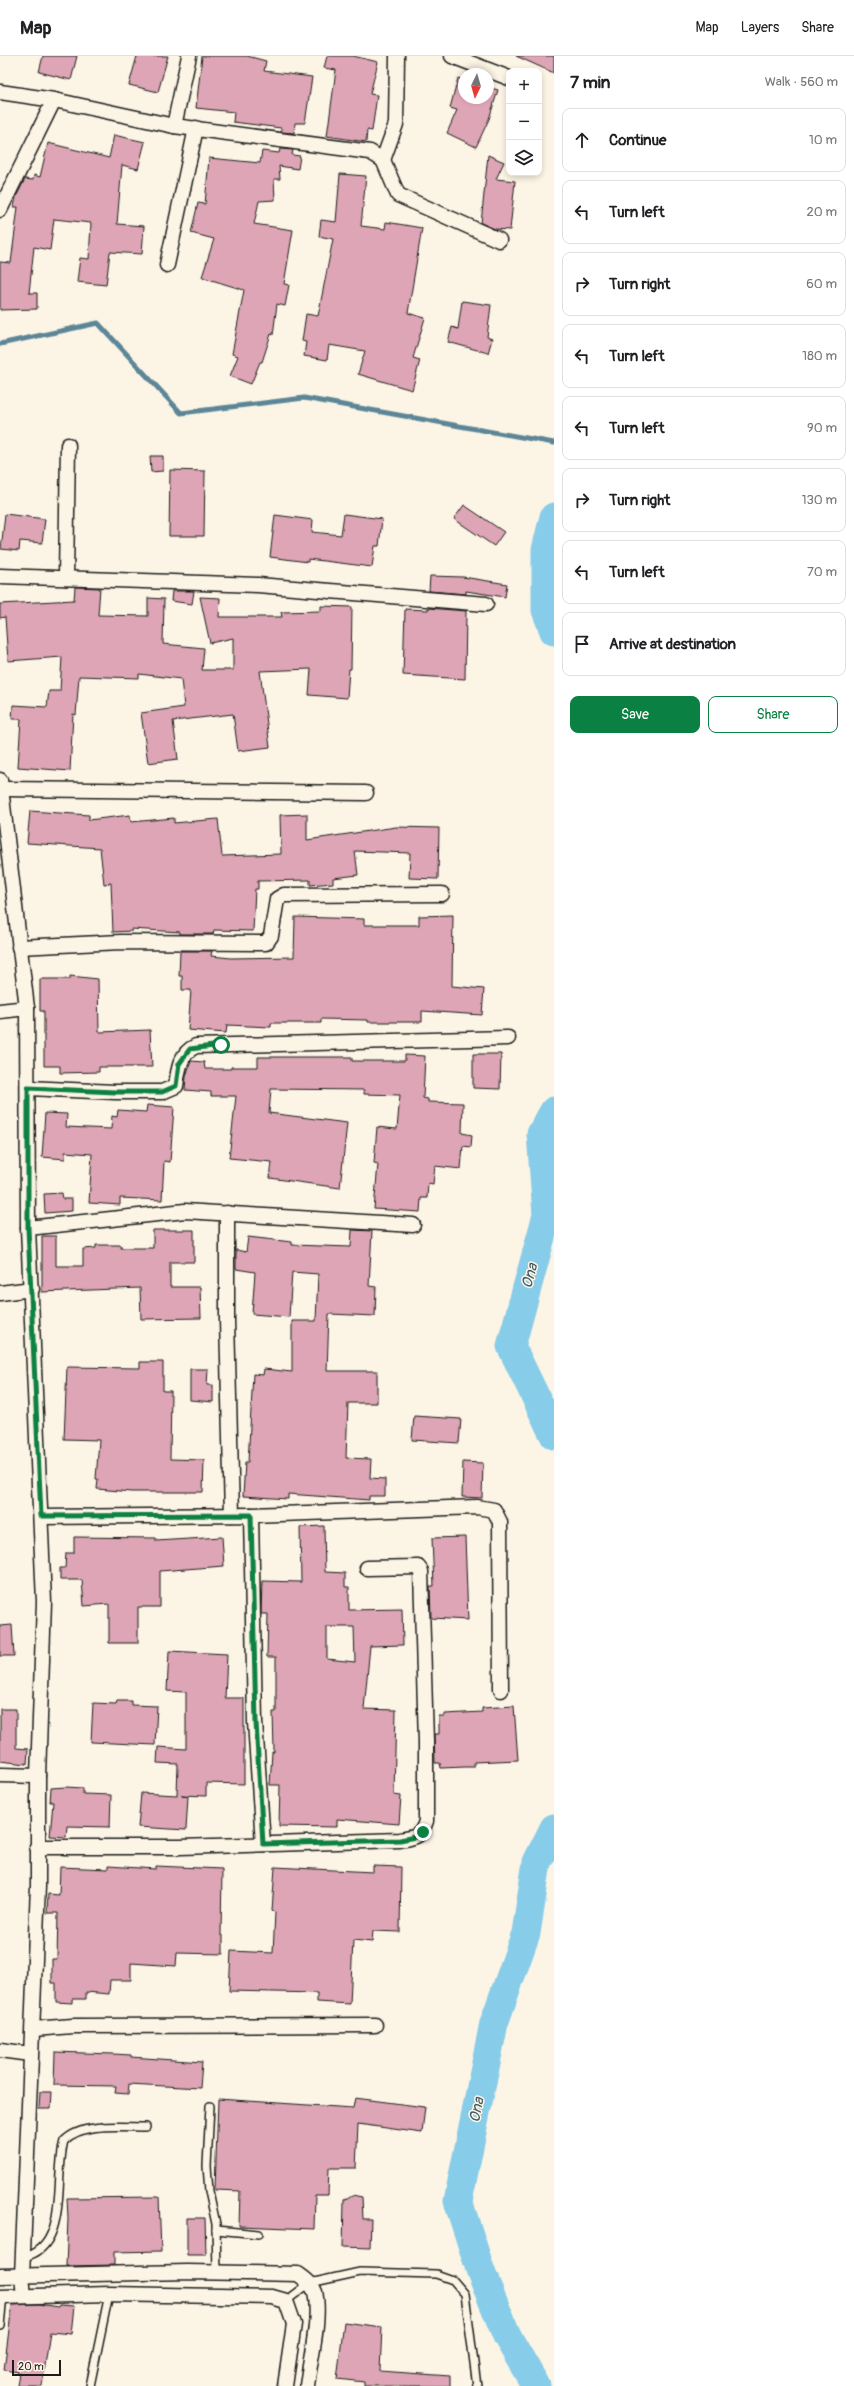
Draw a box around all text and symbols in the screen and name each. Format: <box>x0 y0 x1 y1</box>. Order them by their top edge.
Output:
text: Map <box>20 16 51 40</box>
text: Map <box>696 19 719 36</box>
text: Layers <box>741 19 779 36</box>
text: Share <box>801 19 834 36</box>
north arrow <box>458 68 494 104</box>
map controls <box>506 68 542 176</box>
button: + <box>506 68 542 104</box>
text: 7 min <box>570 72 610 93</box>
text: Walk · 560 m <box>765 74 838 90</box>
button: − <box>506 104 542 140</box>
icon: ahead <box>571 129 593 151</box>
text: Continue <box>609 131 667 150</box>
text: 10 m <box>809 132 837 148</box>
button: layers <box>506 140 542 176</box>
icon: left <box>571 201 593 223</box>
text: Turn left <box>609 203 665 222</box>
text: 20 m <box>806 204 837 220</box>
icon: right <box>571 273 593 295</box>
text: Turn right <box>609 275 670 294</box>
text: 60 m <box>806 276 837 292</box>
icon: left <box>571 345 593 367</box>
text: Turn left <box>609 347 665 366</box>
text: 180 m <box>802 348 837 364</box>
icon: left <box>571 417 593 439</box>
text: Turn left <box>609 419 665 438</box>
text: 90 m <box>807 420 837 436</box>
icon: right <box>571 489 593 511</box>
text: Turn right <box>609 491 670 510</box>
text: 130 m <box>801 492 837 508</box>
icon: left <box>571 561 593 583</box>
text: Turn left <box>609 563 665 582</box>
text: 70 m <box>807 564 837 580</box>
icon: arrive <box>571 633 593 655</box>
text: Arrive at destination <box>609 635 736 654</box>
button: Save <box>570 696 700 733</box>
button: Share <box>708 696 838 733</box>
route start <box>212 1036 230 1054</box>
water label: Ona <box>518 1260 543 1291</box>
route end <box>414 1823 432 1841</box>
water label: Ona <box>465 2095 489 2124</box>
scale bar <box>12 2358 61 2377</box>
text: 20 m <box>18 2360 44 2373</box>

